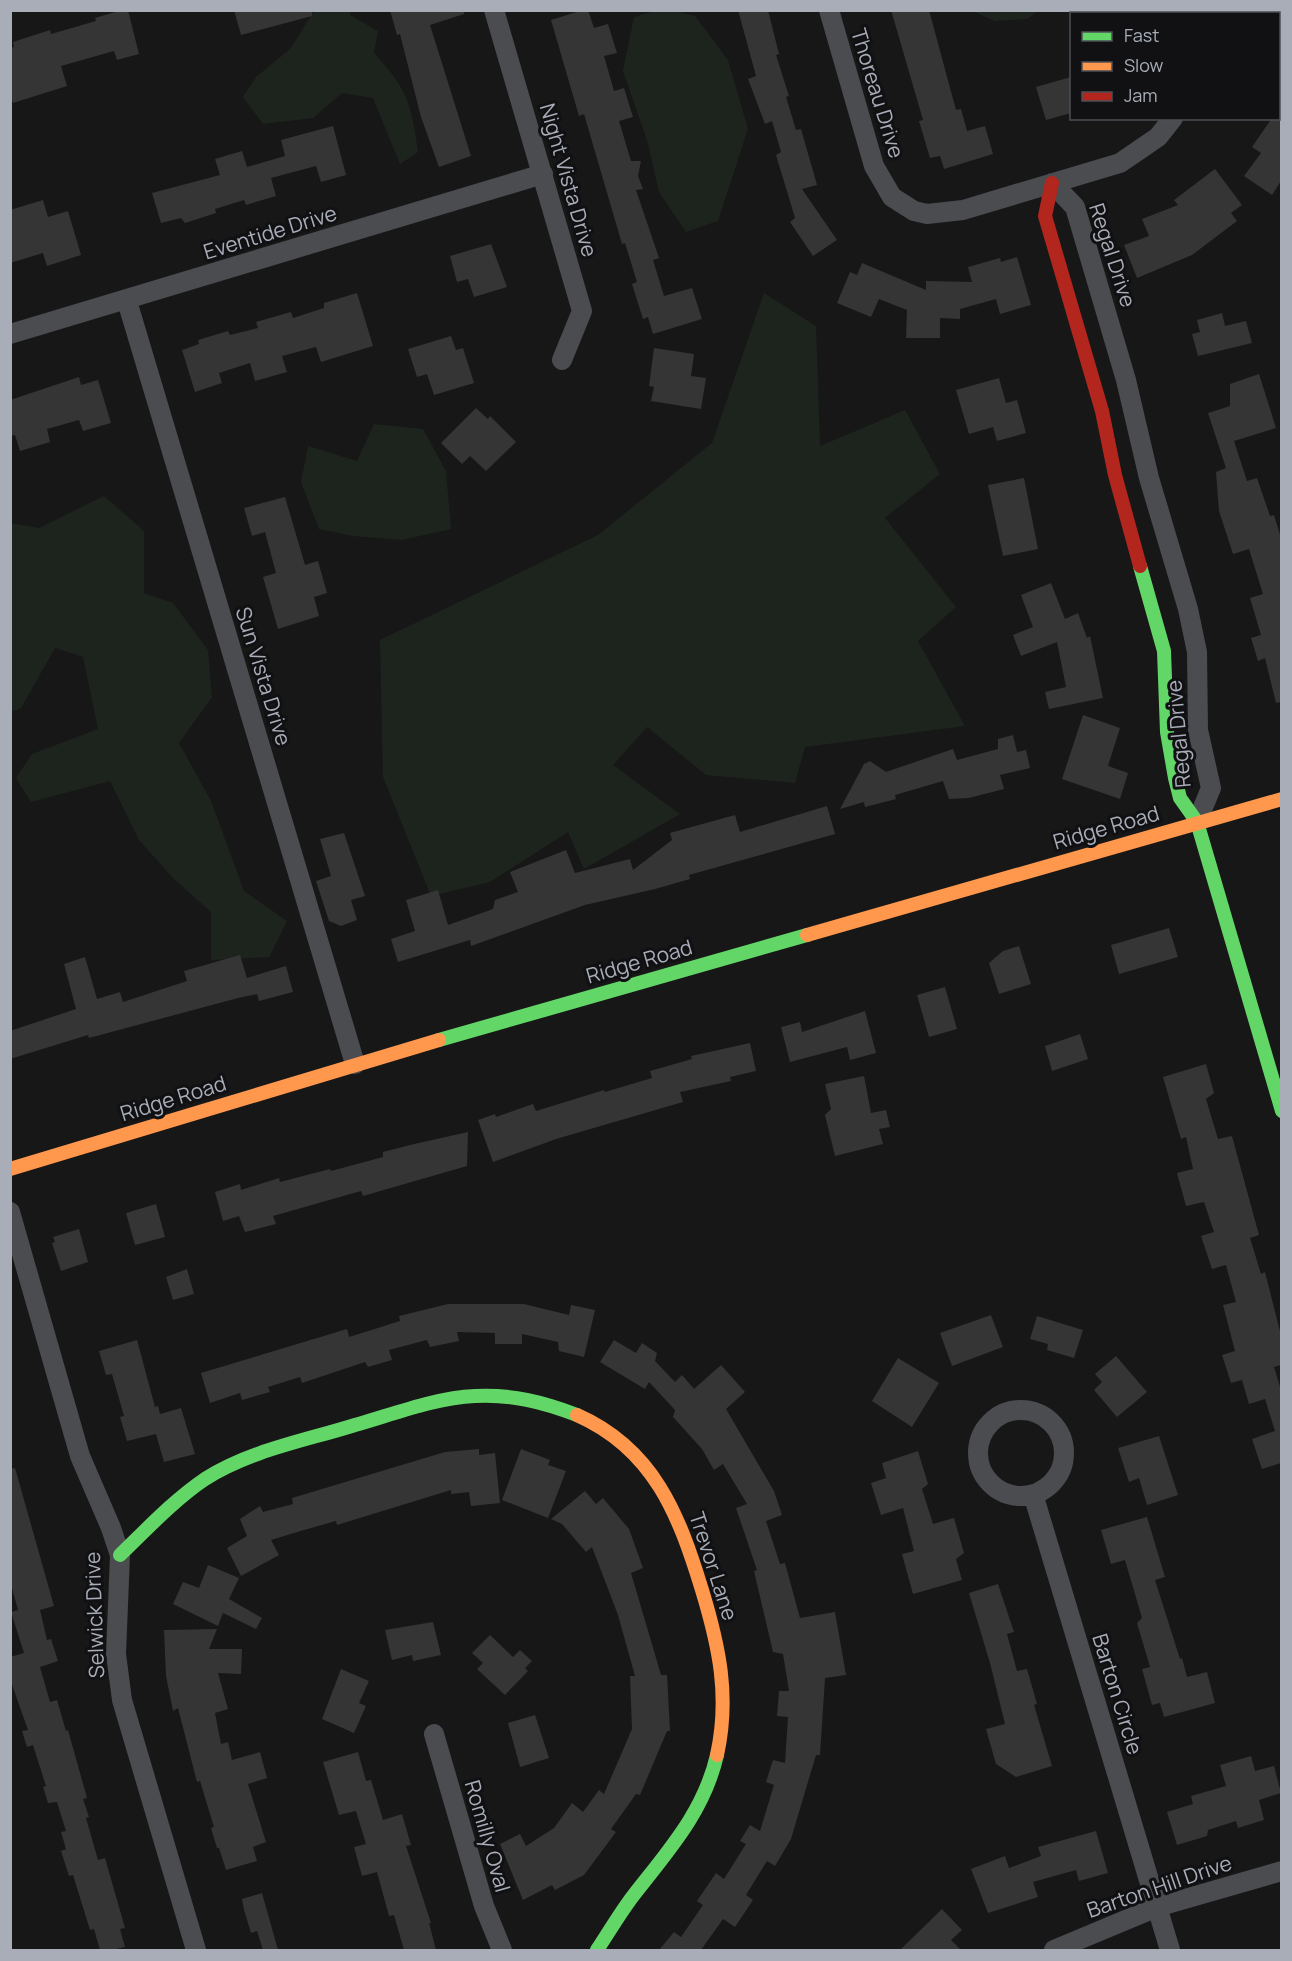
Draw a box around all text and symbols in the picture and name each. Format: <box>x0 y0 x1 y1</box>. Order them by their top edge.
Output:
legend <box>1070 12 1280 120</box>
text: Fast <box>1124 23 1159 47</box>
street label: Thoreau Drive <box>845 25 911 161</box>
text: Slow <box>1124 53 1164 77</box>
text: Jam <box>1124 83 1158 107</box>
street label: Night Vista Drive <box>534 100 604 260</box>
street label: Eventide Drive <box>200 198 340 266</box>
street label: Regal Drive <box>1083 199 1143 311</box>
street label: Sun Vista Drive <box>230 603 298 749</box>
street label: Regal Drive <box>1159 679 1197 789</box>
street label: Ridge Road <box>1050 798 1162 856</box>
street label: Ridge Road <box>583 932 695 990</box>
street label: Ridge Road <box>117 1069 229 1127</box>
street label: Trevor Lane <box>683 1508 745 1624</box>
street label: Selwick Drive <box>78 1551 110 1679</box>
street label: Barton Circle <box>1086 1630 1150 1758</box>
street label: Romilly Oval <box>459 1777 517 1895</box>
street label: Barton Hill Drive <box>1083 1848 1235 1924</box>

